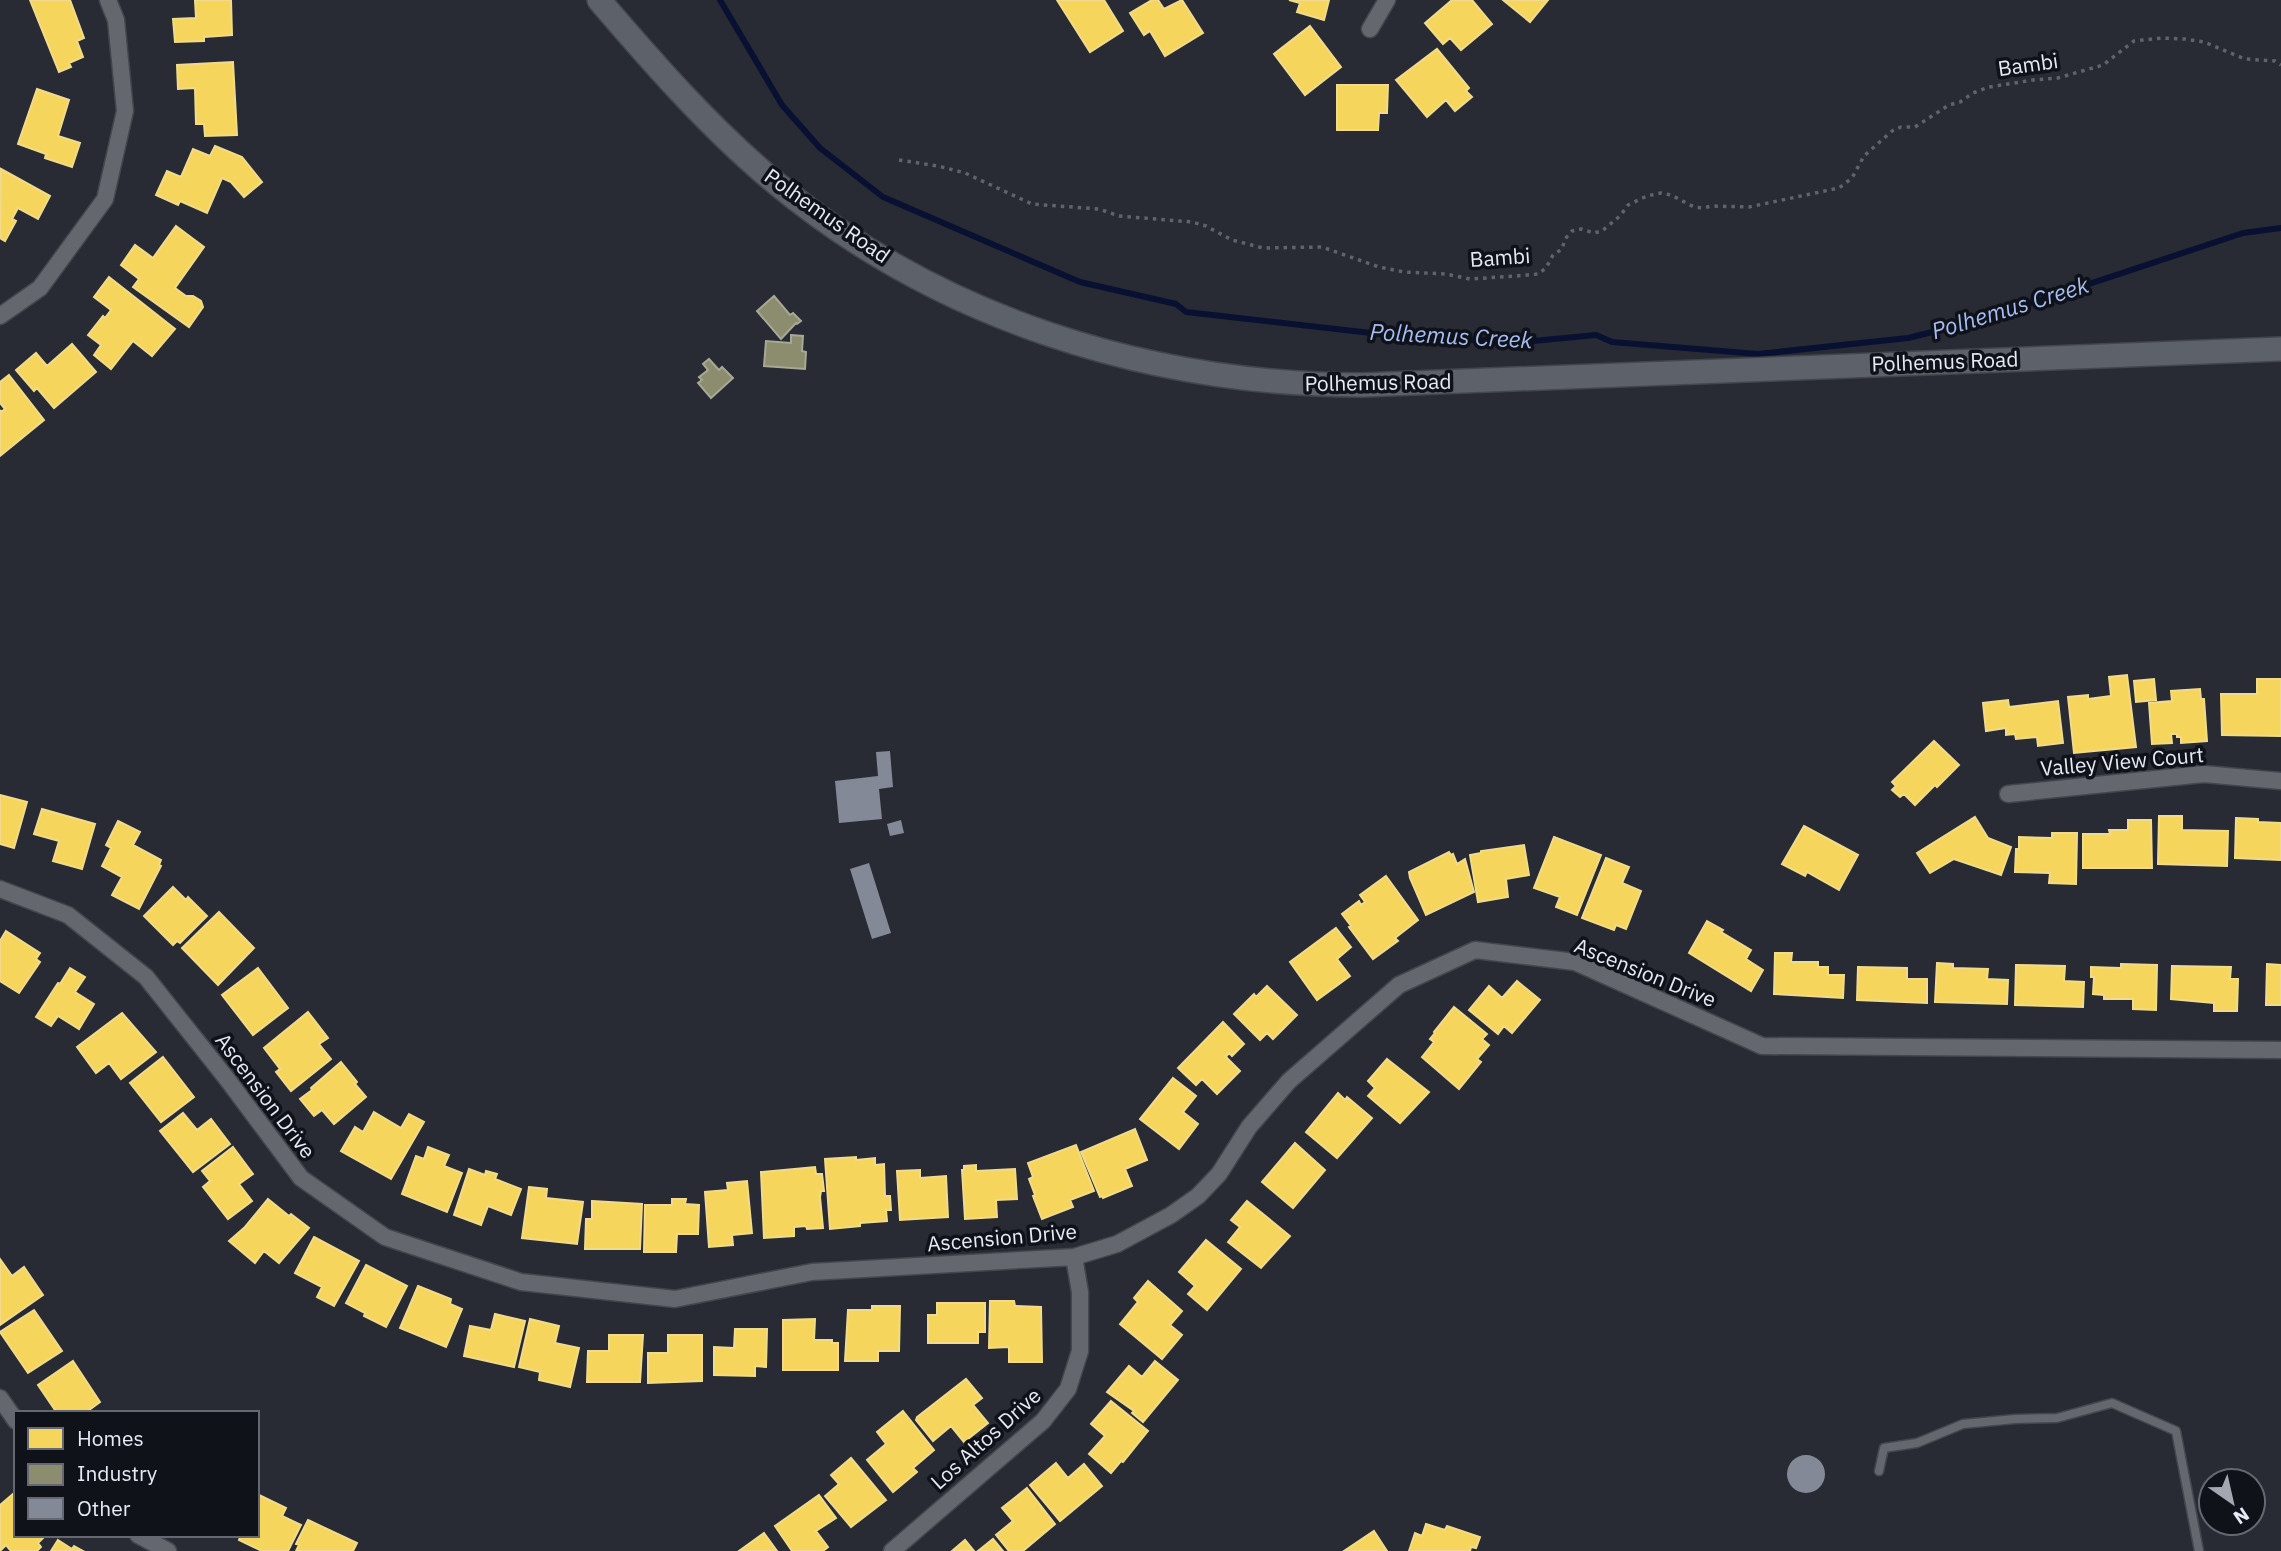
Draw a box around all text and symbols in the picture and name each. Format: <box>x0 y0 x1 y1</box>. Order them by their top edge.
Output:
street label: Bambi <box>1996 46 2060 82</box>
street label: Polhemus Road <box>759 162 896 269</box>
street label: Bambi <box>1469 241 1531 273</box>
water label: Polhemus Creek <box>1927 269 2093 345</box>
water label: Polhemus Creek <box>1369 316 1534 354</box>
street label: Polhemus Road <box>1871 344 2019 378</box>
street label: Polhemus Road <box>1304 367 1452 397</box>
street label: Valley View Court <box>2039 740 2205 782</box>
street label: Ascension Drive <box>1570 931 1720 1013</box>
street label: Ascension Drive <box>209 1027 322 1164</box>
street label: Ascension Drive <box>926 1217 1078 1258</box>
street label: Los Altos Drive <box>924 1381 1046 1495</box>
legend <box>14 1411 259 1537</box>
text: Homes <box>77 1424 144 1452</box>
text: Industry <box>77 1459 158 1487</box>
north arrow <box>2197 1467 2267 1537</box>
text: Other <box>77 1494 131 1522</box>
text: N <box>2229 1502 2254 1530</box>

